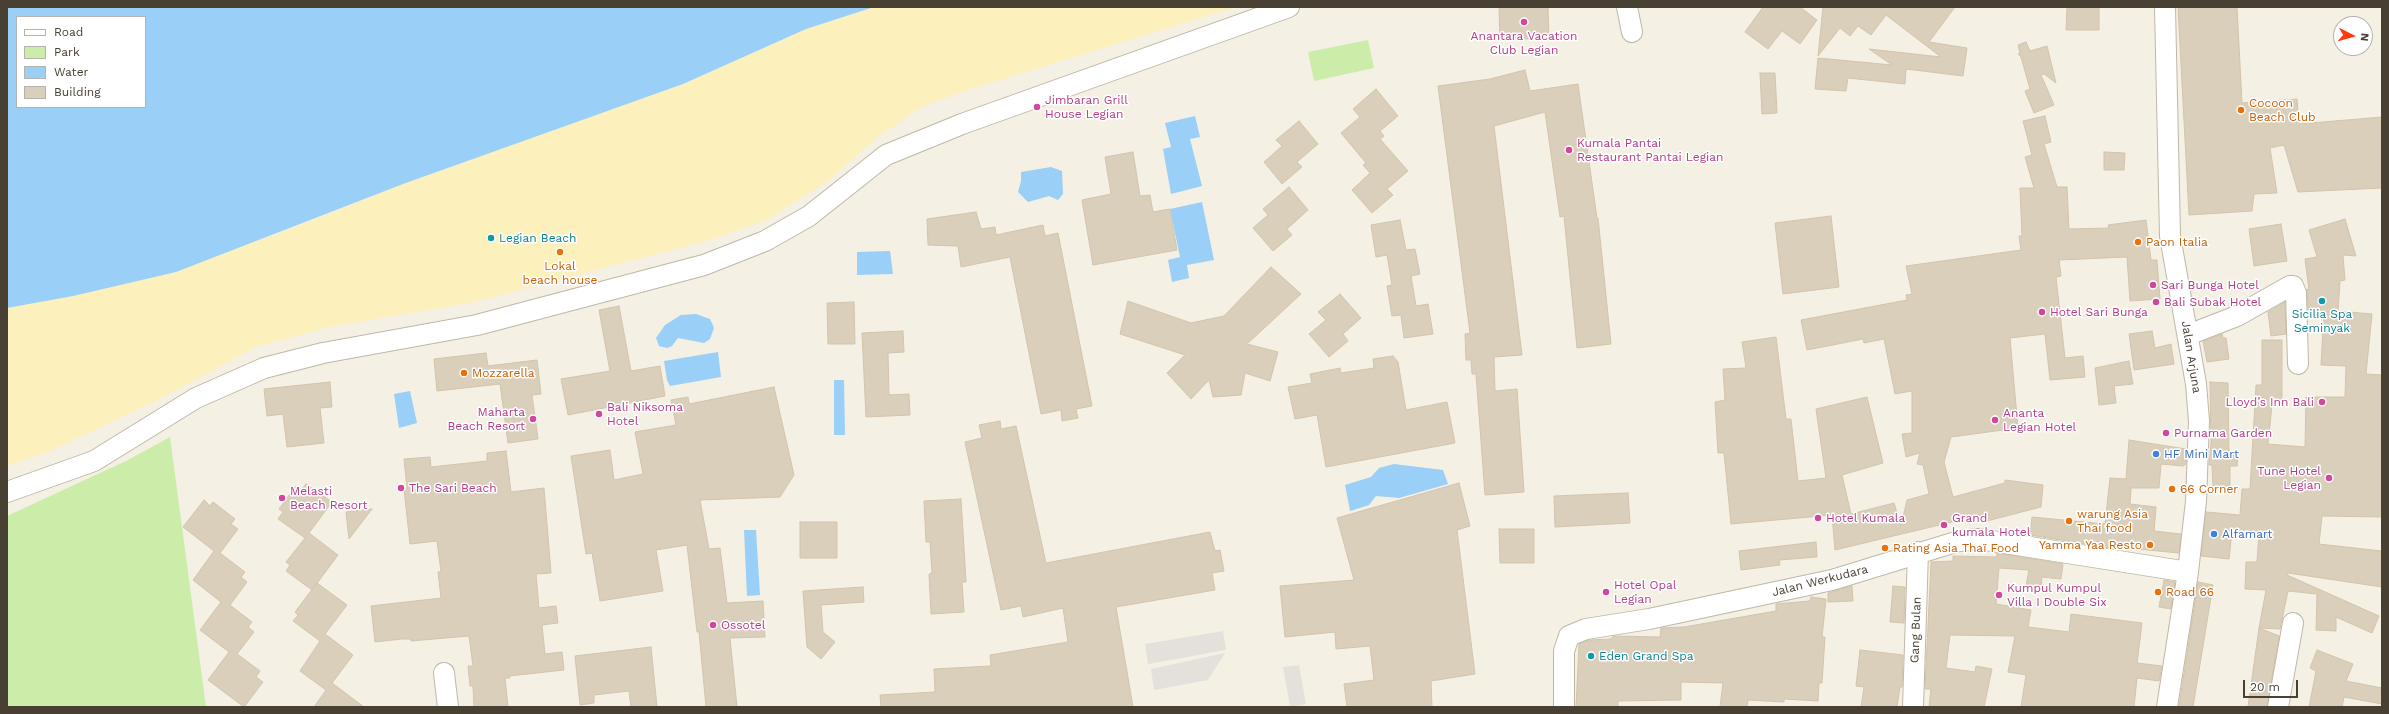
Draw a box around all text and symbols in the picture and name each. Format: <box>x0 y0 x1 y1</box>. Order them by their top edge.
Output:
legend <box>16 16 146 108</box>
north arrow <box>2333 16 2373 56</box>
marker: Anantara Vacation Club Legian <box>1519 17 1529 27</box>
text: Road <box>54 25 83 39</box>
place label: Anantara Vacation Club Legian <box>1471 29 1577 57</box>
text: N <box>2358 32 2371 42</box>
text: Park <box>54 45 80 59</box>
text: Water <box>54 65 88 79</box>
text: Building <box>54 85 101 99</box>
place label: Jimbaran Grill House Legian <box>1045 93 1128 121</box>
place label: Cocoon Beach Club <box>2249 96 2316 124</box>
marker: Jimbaran Grill House Legian <box>1032 102 1042 112</box>
marker: Cocoon Beach Club <box>2236 105 2246 115</box>
place label: Kumala Pantai Restaurant Pantai Legian <box>1577 136 1724 164</box>
marker: Kumala Pantai Restaurant Pantai Legian <box>1564 145 1574 155</box>
place label: Legian Beach <box>499 231 577 245</box>
marker: Legian Beach <box>486 233 496 243</box>
place label: Paon Italia <box>2146 235 2208 249</box>
marker: Paon Italia <box>2133 237 2143 247</box>
marker: Lokal beach house <box>555 247 565 257</box>
place label: Lokal beach house <box>523 259 597 287</box>
place label: Sari Bunga Hotel <box>2161 278 2259 292</box>
marker: Sari Bunga Hotel <box>2148 280 2158 290</box>
place label: Bali Subak Hotel <box>2164 295 2261 309</box>
marker: Sicilia Spa Seminyak <box>2317 296 2327 306</box>
marker: Bali Subak Hotel <box>2151 297 2161 307</box>
place label: Hotel Sari Bunga <box>2050 305 2148 319</box>
marker: Hotel Sari Bunga <box>2037 307 2047 317</box>
place label: Sicilia Spa Seminyak <box>2292 307 2352 335</box>
street label: Jalan Arjuna <box>2178 320 2204 394</box>
place label: Mozzarella <box>472 366 535 380</box>
marker: Mozzarella <box>459 368 469 378</box>
place label: Lloyd’s Inn Bali <box>2226 395 2314 409</box>
marker: Lloyd’s Inn Bali <box>2317 397 2327 407</box>
place label: Bali Niksoma Hotel <box>607 400 683 428</box>
place label: Maharta Beach Resort <box>447 405 525 433</box>
place label: Ananta Legian Hotel <box>2003 406 2076 434</box>
marker: Bali Niksoma Hotel <box>594 409 604 419</box>
marker: Maharta Beach Resort <box>528 414 538 424</box>
marker: Ananta Legian Hotel <box>1990 415 2000 425</box>
place label: Purnama Garden <box>2174 426 2272 440</box>
marker: Purnama Garden <box>2161 428 2171 438</box>
place label: HF Mini Mart <box>2164 447 2239 461</box>
marker: HF Mini Mart <box>2151 449 2161 459</box>
place label: Tune Hotel Legian <box>2257 464 2321 492</box>
marker: Tune Hotel Legian <box>2324 473 2334 483</box>
place label: The Sari Beach <box>409 481 497 495</box>
place label: 66 Corner <box>2180 482 2238 496</box>
marker: The Sari Beach <box>396 483 406 493</box>
place label: Melasti Beach Resort <box>290 484 368 512</box>
marker: 66 Corner <box>2167 484 2177 494</box>
marker: Melasti Beach Resort <box>277 493 287 503</box>
place label: warung Asia Thai food <box>2077 507 2148 535</box>
place label: Hotel Kumala <box>1826 511 1905 525</box>
place label: Grand kumala Hotel <box>1952 511 2030 539</box>
marker: Hotel Kumala <box>1813 513 1823 523</box>
marker: warung Asia Thai food <box>2064 516 2074 526</box>
marker: Grand kumala Hotel <box>1939 520 1949 530</box>
place label: Alfamart <box>2222 527 2273 541</box>
marker: Alfamart <box>2209 529 2219 539</box>
place label: Yamma Yaa Resto <box>2039 538 2142 552</box>
marker: Yamma Yaa Resto <box>2145 540 2155 550</box>
place label: Rating Asia Thaï Food <box>1893 541 2019 555</box>
marker: Rating Asia Thaï Food <box>1880 543 1890 553</box>
street label: Jalan Werkudara <box>1771 562 1869 600</box>
place label: Hotel Opal Legian <box>1614 578 1676 606</box>
place label: Kumpul Kumpul Villa I Double Six <box>2007 581 2107 609</box>
place label: Road 66 <box>2166 585 2214 599</box>
marker: Hotel Opal Legian <box>1601 587 1611 597</box>
marker: Road 66 <box>2153 587 2163 597</box>
marker: Kumpul Kumpul Villa I Double Six <box>1994 590 2004 600</box>
street label: Gang Bulan <box>1908 597 1924 663</box>
place label: Ossotel <box>721 618 765 632</box>
marker: Ossotel <box>708 620 718 630</box>
place label: Eden Grand Spa <box>1599 649 1694 663</box>
marker: Eden Grand Spa <box>1586 651 1596 661</box>
scale bar <box>2245 672 2300 698</box>
text: 20 m <box>2250 680 2280 694</box>

